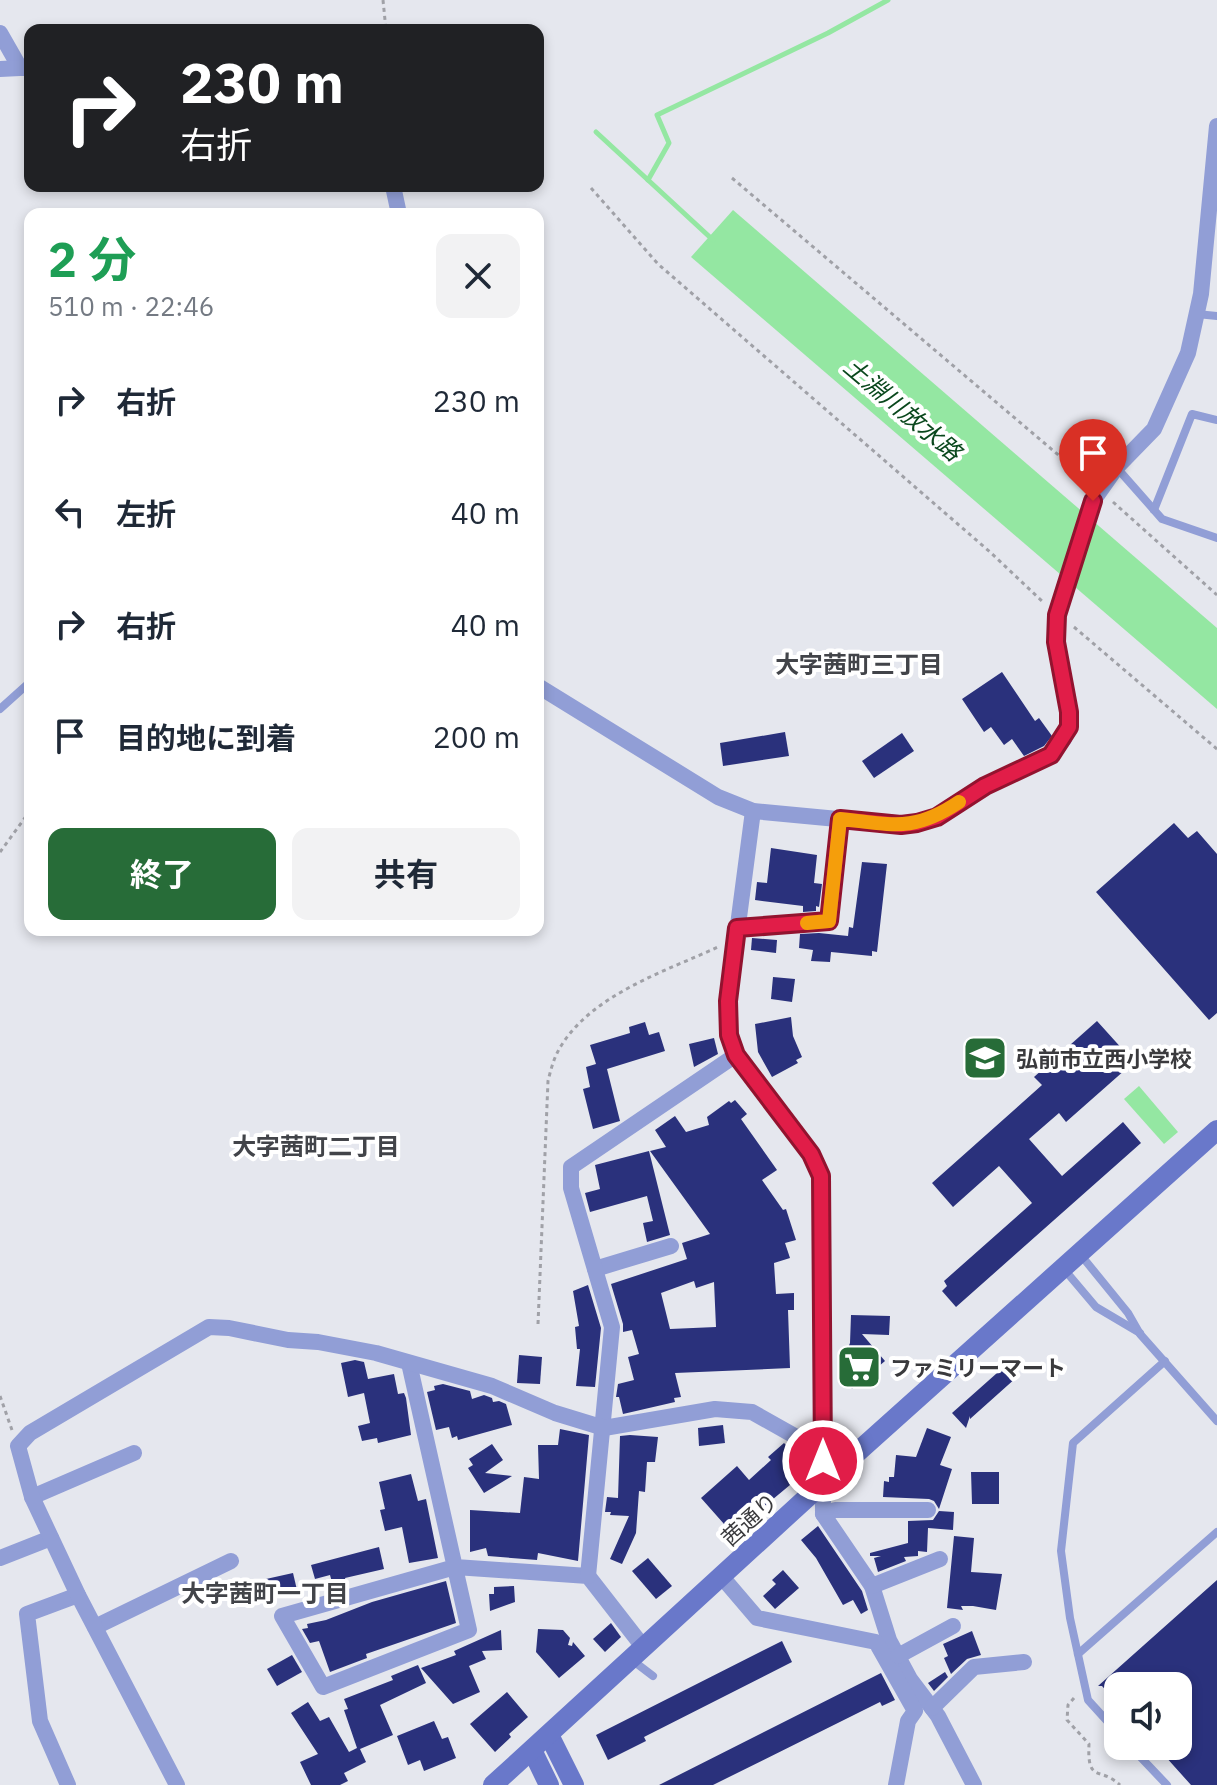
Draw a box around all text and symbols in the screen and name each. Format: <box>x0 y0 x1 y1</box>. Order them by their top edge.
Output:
text: 230 m <box>180 46 344 118</box>
icon: right <box>48 56 152 160</box>
text: 右折 <box>180 121 252 168</box>
text: 2 分 <box>48 228 136 290</box>
button: close <box>436 234 520 318</box>
text: 510 m · 22:46 <box>48 289 214 323</box>
water label: 土淵川放水路 <box>838 350 970 469</box>
icon: right <box>48 378 92 422</box>
text: 230 m <box>433 381 520 420</box>
text: 右折 <box>116 382 176 421</box>
pin <box>1059 419 1127 501</box>
icon: arrive <box>1071 431 1115 475</box>
icon: left <box>48 490 92 534</box>
text: 40 m <box>451 493 520 532</box>
text: 左折 <box>116 494 176 533</box>
icon: right <box>48 602 92 646</box>
text: 40 m <box>451 605 520 644</box>
text: 右折 <box>116 606 176 645</box>
district label: 大字茜町三丁目 <box>775 648 943 680</box>
icon: arrive <box>48 714 92 758</box>
text: 200 m <box>433 717 520 756</box>
text: 目的地に到着 <box>116 718 296 757</box>
button: 終了 <box>48 828 276 920</box>
button: 共有 <box>292 828 520 920</box>
school or university icon: 弘前市立西小学校 <box>961 1034 1009 1082</box>
place label: 弘前市立西小学校 <box>1016 1044 1192 1073</box>
district label: 大字茜町二丁目 <box>232 1130 400 1162</box>
supermarket icon: ファミリーマート <box>835 1343 883 1391</box>
place label: ファミリーマート <box>890 1353 1066 1382</box>
position arrow <box>781 1419 865 1503</box>
street label: 茜通り <box>715 1486 783 1552</box>
district label: 大字茜町一丁目 <box>181 1577 349 1609</box>
map controls <box>1104 1672 1192 1760</box>
button: sound <box>1104 1672 1192 1760</box>

